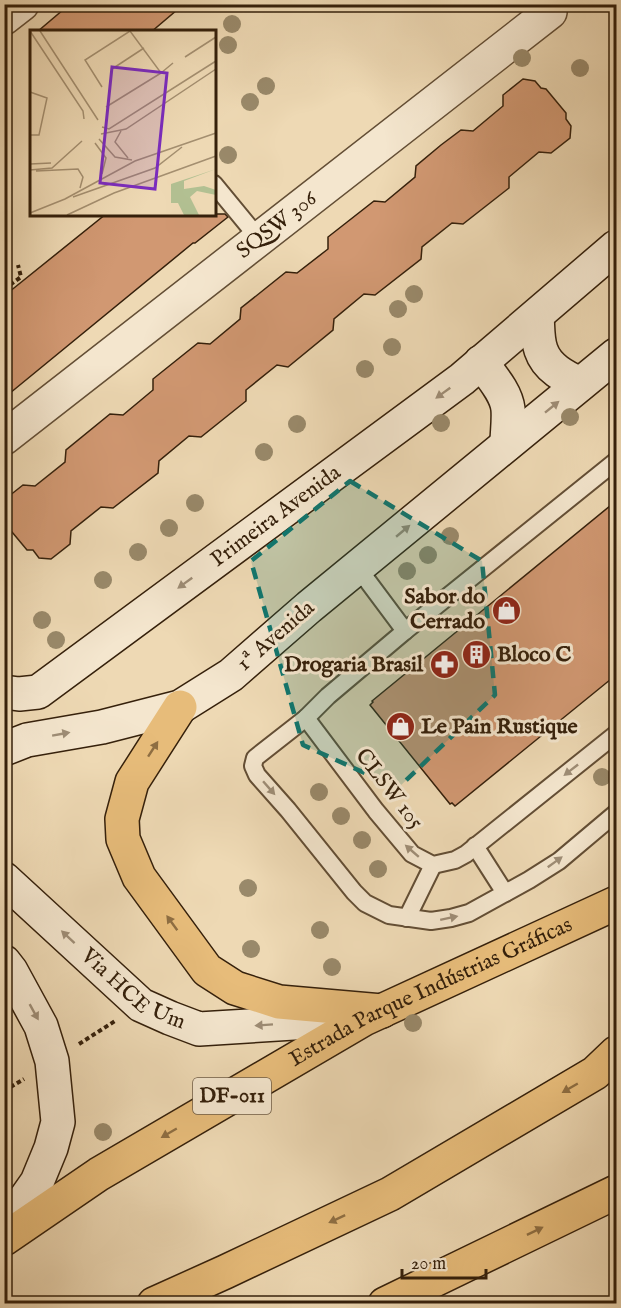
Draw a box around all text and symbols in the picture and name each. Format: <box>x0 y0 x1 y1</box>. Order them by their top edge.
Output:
inset map <box>30 30 216 216</box>
street label: SQSW 306 <box>231 185 323 265</box>
one-way arrow <box>436 386 451 398</box>
one-way arrow <box>544 401 559 414</box>
street label: Primeira Avenida <box>205 459 347 574</box>
one-way arrow <box>395 525 410 538</box>
one-way arrow <box>177 577 193 589</box>
place label: Sabor do Cerrado <box>404 583 485 636</box>
street label: 1ª Avenida <box>231 594 321 677</box>
shop icon: Sabor do Cerrado <box>490 594 522 626</box>
building icon: Bloco C <box>460 639 492 671</box>
place label: Bloco C <box>497 641 571 669</box>
pharmacy icon: Drogaria Brasil <box>428 649 460 681</box>
place label: Drogaria Brasil <box>284 651 424 679</box>
shop icon: Le Pain Rustique <box>384 711 416 743</box>
place label: Le Pain Rustique <box>421 713 578 741</box>
one-way arrow <box>52 730 71 739</box>
one-way arrow <box>147 741 158 757</box>
street label: CLSW 105 <box>349 743 429 835</box>
one-way arrow <box>563 764 578 776</box>
one-way arrow <box>262 780 275 795</box>
one-way arrow <box>405 845 420 858</box>
one-way arrow <box>547 856 563 868</box>
street label: Estrada Parque Indústrias Gráficas <box>284 911 577 1074</box>
one-way arrow <box>439 913 458 922</box>
one-way arrow <box>167 915 179 930</box>
one-way arrow <box>60 930 75 944</box>
street label: Via HCE Um <box>74 942 189 1036</box>
one-way arrow <box>29 1004 39 1021</box>
one-way arrow <box>254 1020 273 1030</box>
road number: DF-011 <box>193 1078 271 1114</box>
one-way arrow <box>561 1083 578 1093</box>
one-way arrow <box>161 1128 177 1139</box>
one-way arrow <box>329 1214 346 1223</box>
one-way arrow <box>527 1226 544 1236</box>
scale bar <box>402 1242 486 1280</box>
text: 20 m <box>411 1253 446 1276</box>

